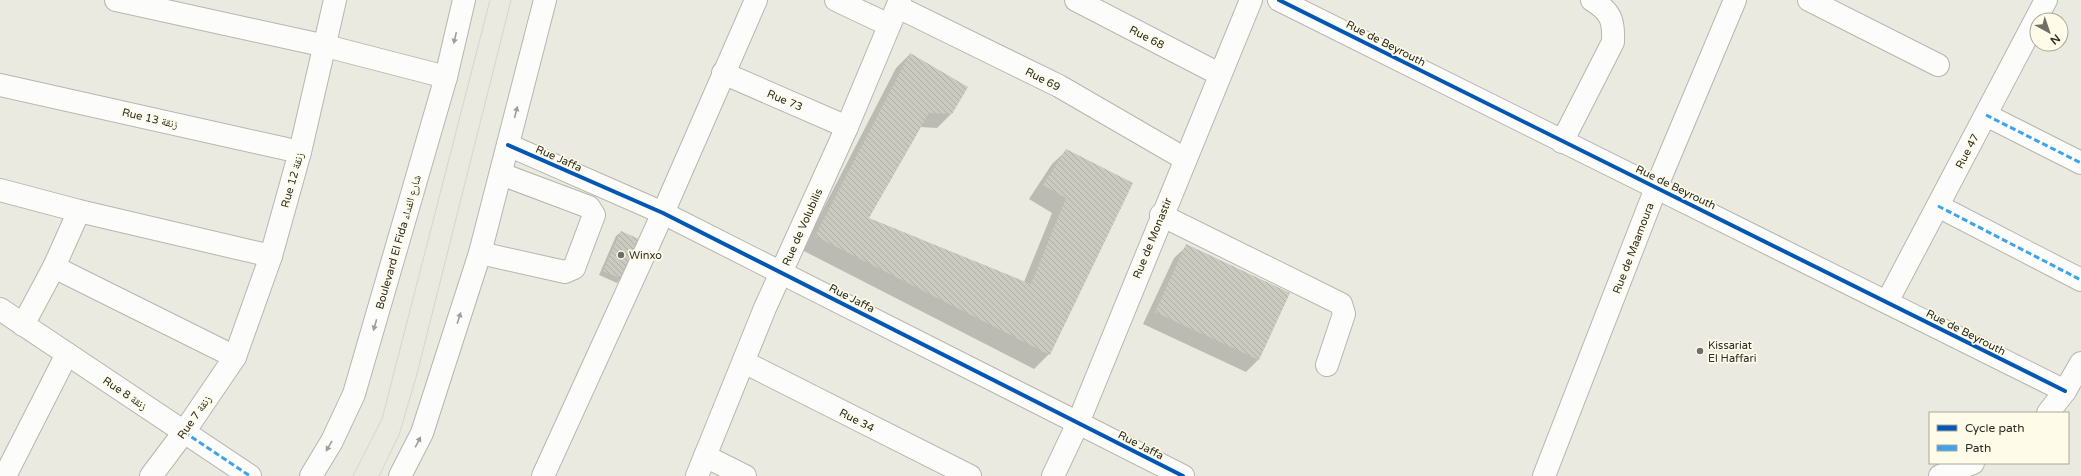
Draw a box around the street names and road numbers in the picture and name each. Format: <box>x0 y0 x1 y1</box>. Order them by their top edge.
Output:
street label: Rue de Beyrouth <box>1344 18 1428 69</box>
street label: Rue 68 <box>1127 23 1166 52</box>
street label: Rue 69 <box>1023 65 1062 94</box>
street label: Rue 73 <box>765 87 805 114</box>
street label: Rue 13 زنقة <box>121 106 179 131</box>
street label: Rue 47 <box>1953 132 1982 171</box>
street label: Rue Jaffa <box>534 142 584 174</box>
street label: Rue 12 زنقة <box>278 151 307 209</box>
street label: Rue de Beyrouth <box>1634 162 1718 213</box>
street label: Boulevard El Fida شارع الفداء <box>373 173 424 311</box>
street label: Rue de Volubilis <box>780 187 825 268</box>
street label: Rue de Monastir <box>1130 195 1175 281</box>
street label: Rue de Maamoura <box>1610 201 1657 296</box>
street label: Rue Jaffa <box>827 281 877 315</box>
street label: Rue de Beyrouth <box>1924 307 2008 358</box>
street label: Rue 8 زنقة <box>100 374 149 413</box>
street label: Rue 7 زنقة <box>175 393 214 441</box>
street label: Rue 34 <box>837 406 876 435</box>
street label: Rue Jaffa <box>1116 428 1166 462</box>

